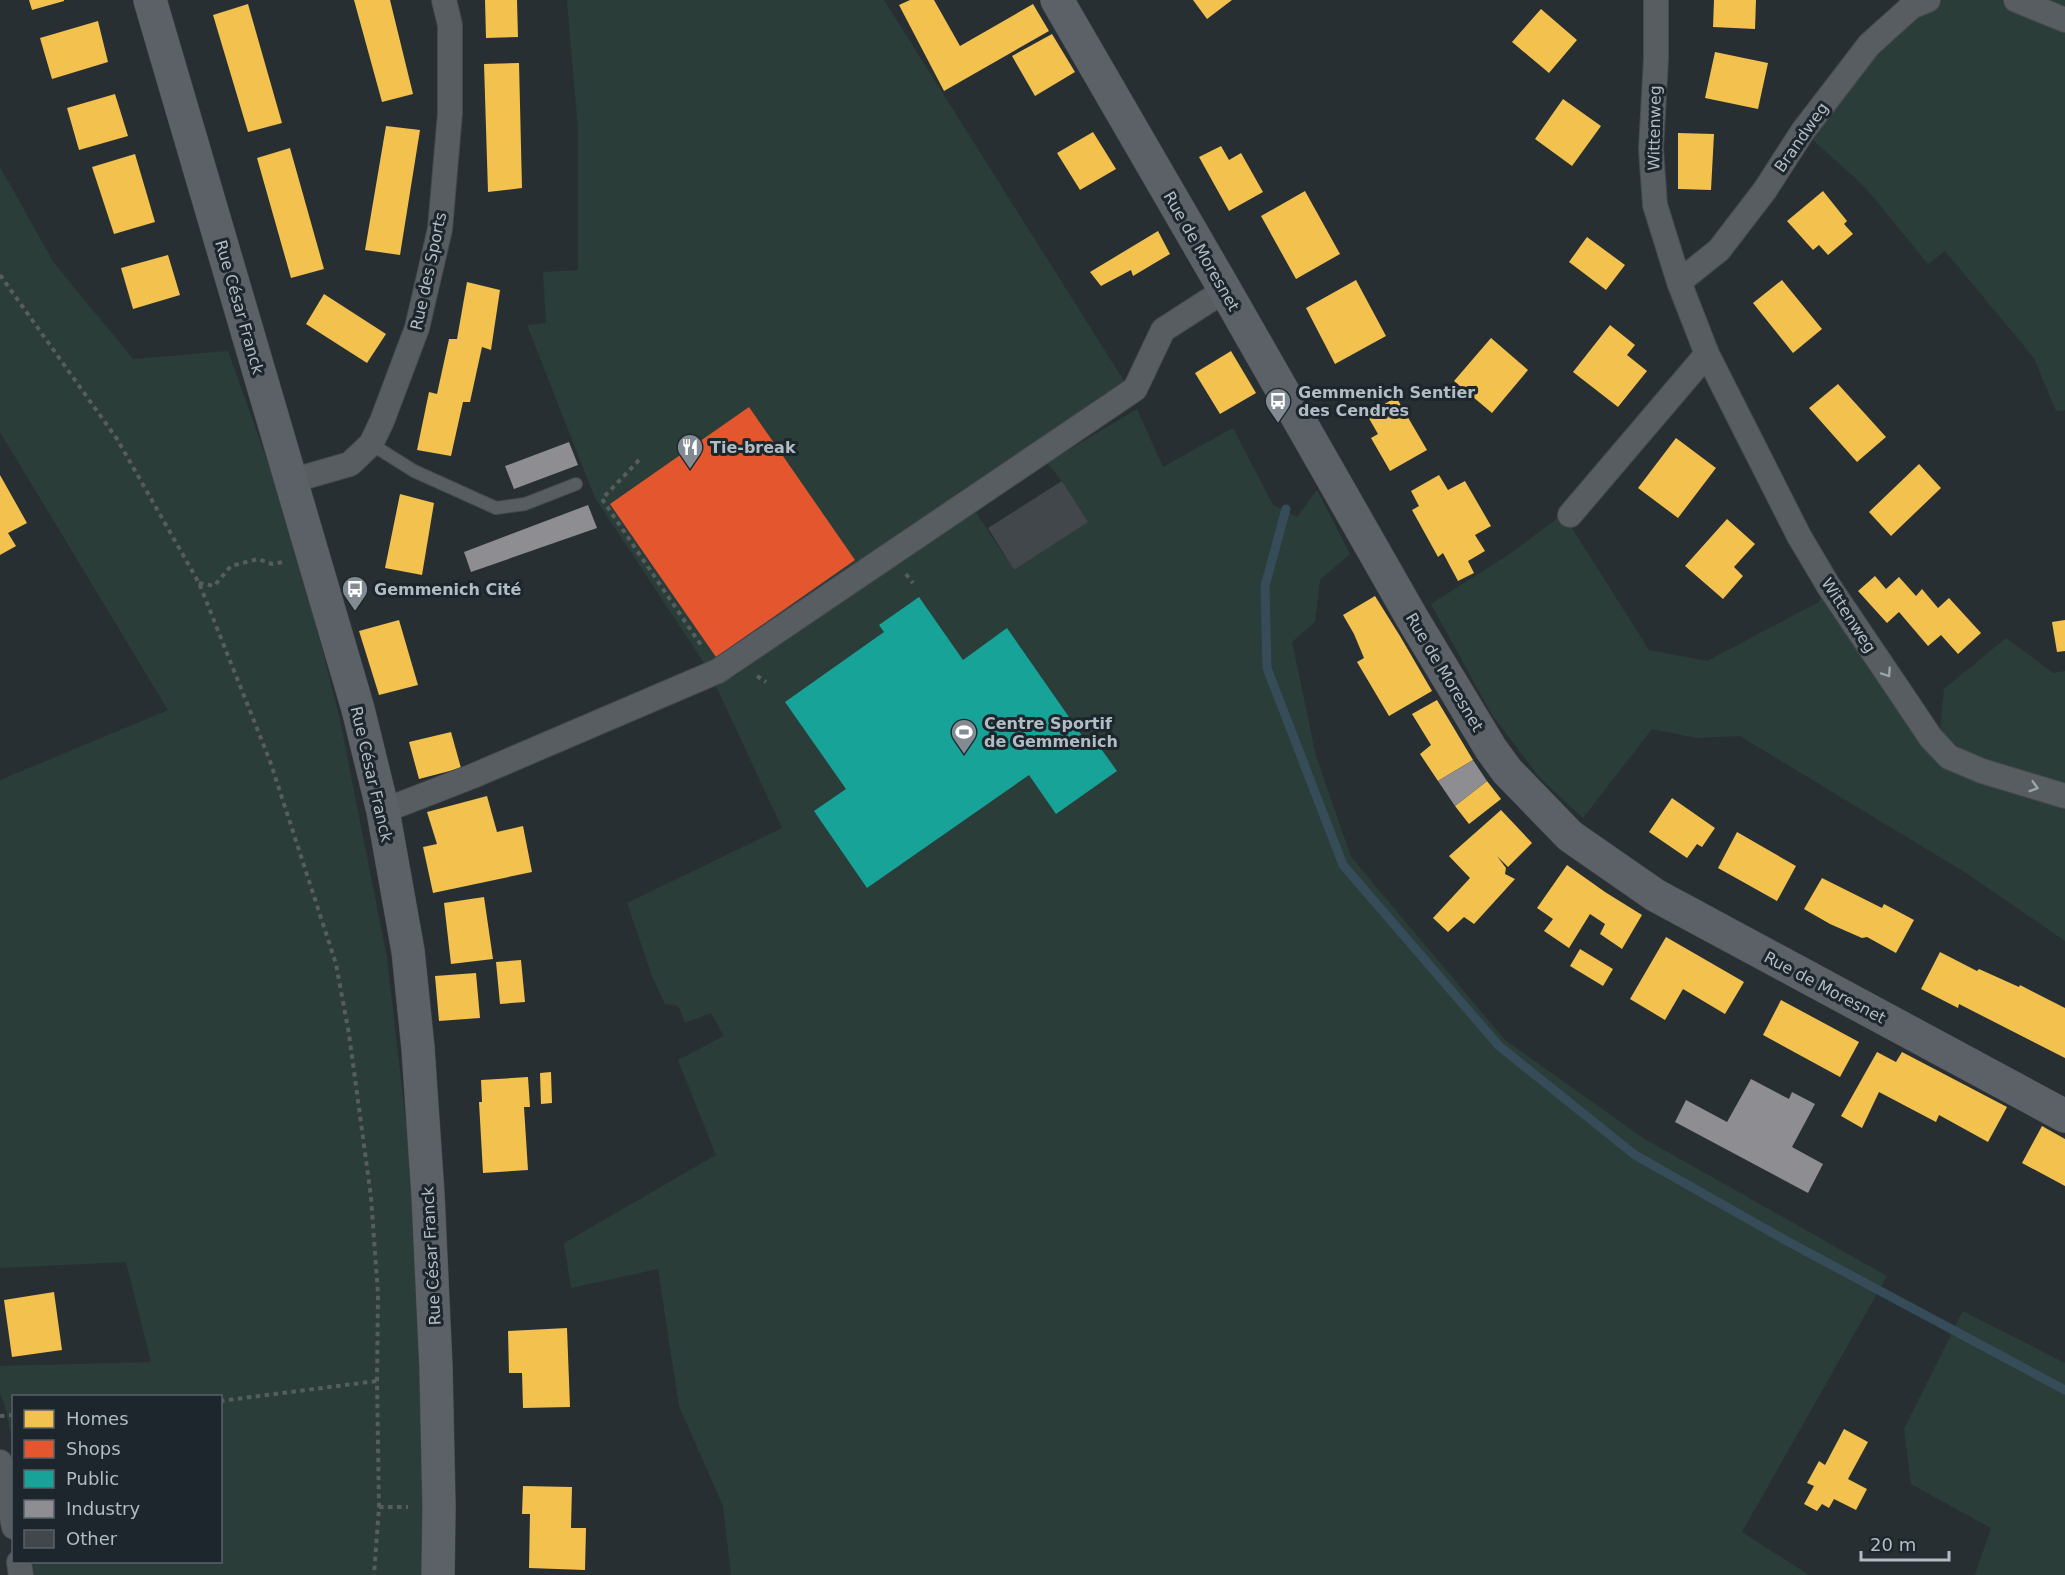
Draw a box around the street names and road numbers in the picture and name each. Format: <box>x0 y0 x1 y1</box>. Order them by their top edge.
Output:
street label: Wittenweg <box>1644 85 1665 171</box>
street label: Brandweg <box>1770 99 1832 176</box>
street label: Rue de Moresnet <box>1160 188 1243 314</box>
street label: Rue des Sports <box>407 210 450 332</box>
street label: Rue César Franck <box>211 238 268 377</box>
street label: Wittenweg <box>1817 574 1880 656</box>
street label: Rue de Moresnet <box>1402 610 1487 735</box>
street label: Rue César Franck <box>347 704 397 845</box>
street label: Rue de Moresnet <box>1761 947 1889 1027</box>
street label: Rue César Franck <box>418 1185 445 1326</box>

